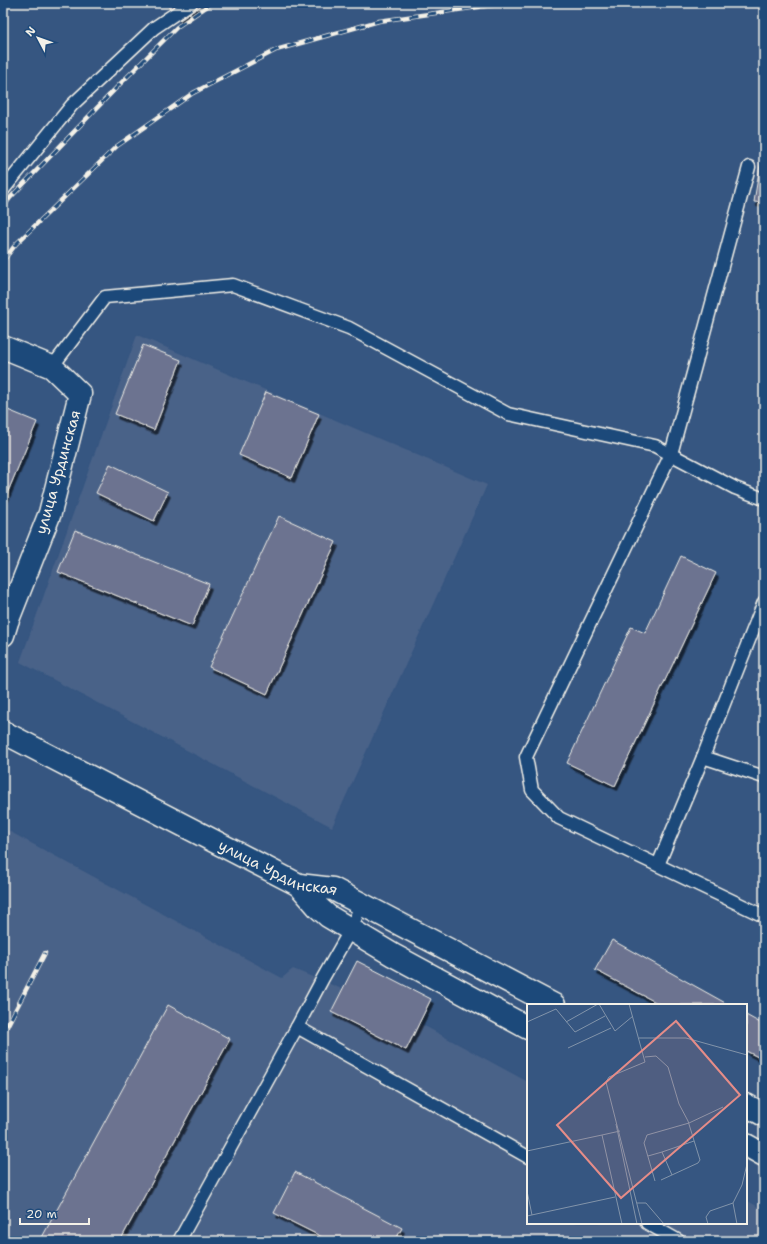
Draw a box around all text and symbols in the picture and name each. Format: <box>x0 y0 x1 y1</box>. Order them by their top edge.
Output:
north arrow <box>18 18 58 58</box>
text: N <box>22 23 40 40</box>
street label: улица Урдинская <box>31 408 85 536</box>
street label: улица Урдинская <box>215 835 342 900</box>
inset map <box>527 1004 747 1224</box>
scale bar <box>20 1200 89 1226</box>
text: 20 m <box>26 1206 57 1222</box>

